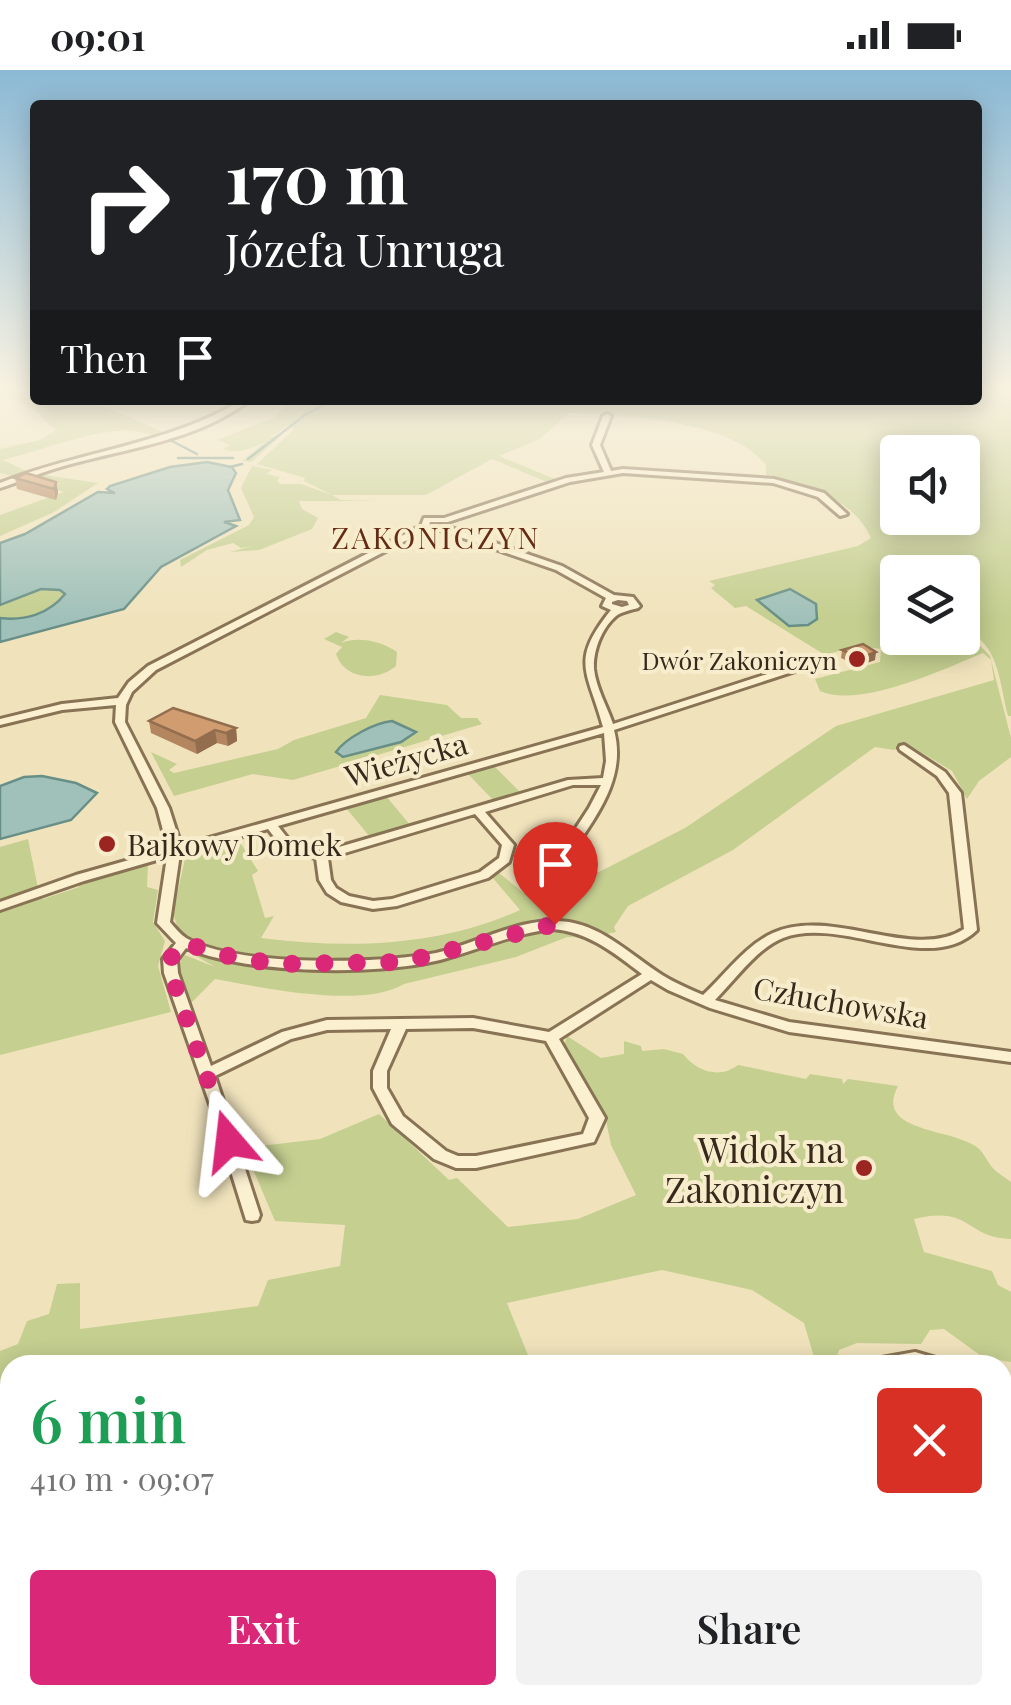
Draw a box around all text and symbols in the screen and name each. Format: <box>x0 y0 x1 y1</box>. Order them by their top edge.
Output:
text: 09:01 <box>50 10 146 61</box>
text: 170 m <box>225 128 408 222</box>
icon: right <box>60 140 190 270</box>
text: Józefa Unruga <box>225 218 505 278</box>
icon: arrive <box>168 330 223 385</box>
text: Then <box>60 332 148 383</box>
map controls <box>880 435 980 655</box>
button: sound <box>880 435 980 535</box>
district label: ZAKONICZYN <box>331 517 541 557</box>
button: layers <box>880 555 980 655</box>
place label: Dwór Zakoniczyn <box>641 643 837 676</box>
marker: Dwór Zakoniczyn <box>846 648 868 670</box>
street label: Wieżycka <box>339 722 472 796</box>
pin <box>513 822 598 925</box>
place label: Bajkowy Domek <box>127 824 342 864</box>
marker: Bajkowy Domek <box>96 833 118 855</box>
icon: arrive <box>528 837 583 892</box>
street label: Człuchowska <box>750 967 932 1037</box>
position arrow <box>177 1089 281 1193</box>
place label: Widok na Zakoniczyn <box>665 1125 845 1212</box>
marker: Widok na Zakoniczyn <box>853 1157 875 1179</box>
text: 6 min <box>30 1378 186 1458</box>
button: close <box>877 1388 982 1493</box>
text: 410 m · 09:07 <box>30 1456 214 1499</box>
button: Exit <box>30 1570 496 1685</box>
button: Share <box>516 1570 982 1685</box>

